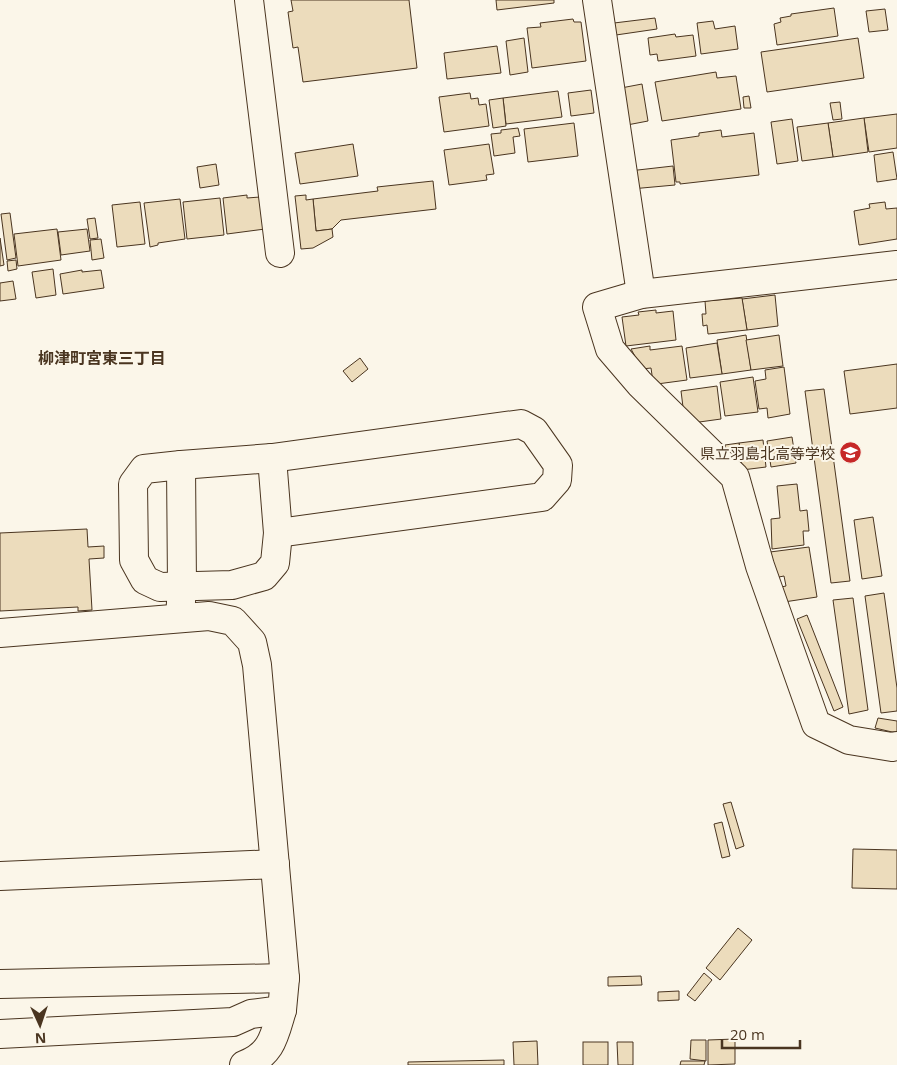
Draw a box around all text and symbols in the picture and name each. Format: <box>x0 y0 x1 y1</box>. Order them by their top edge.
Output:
district label: 柳津町宮東三丁目 <box>38 347 166 369</box>
school or university icon: 県立羽島北高等学校 <box>839 441 863 465</box>
place label: 県立羽島北高等学校 <box>700 443 835 463</box>
north arrow <box>15 1000 65 1050</box>
scale bar <box>722 1018 800 1050</box>
text: 20 m <box>730 1024 765 1044</box>
text: N <box>35 1029 47 1048</box>

